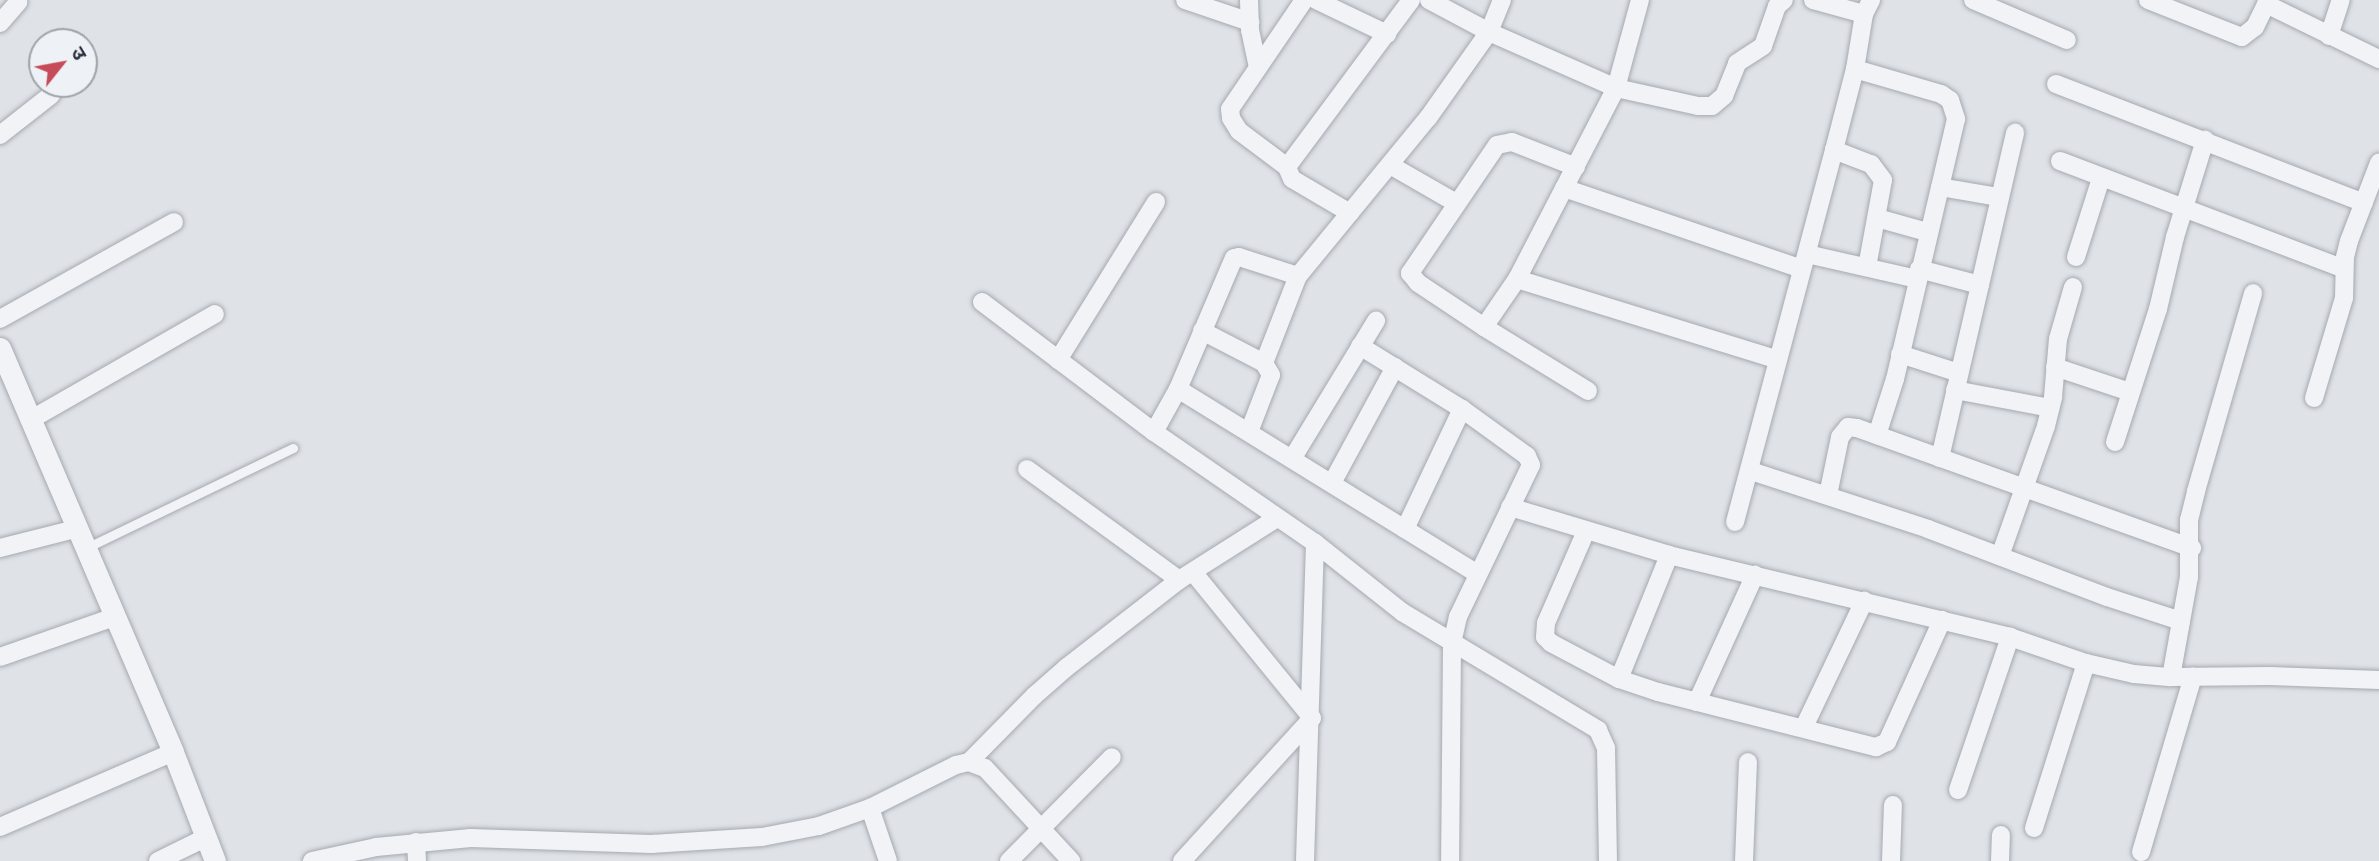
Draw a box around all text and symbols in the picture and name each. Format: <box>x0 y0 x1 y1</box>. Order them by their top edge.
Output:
north arrow <box>28 28 98 98</box>
text: उ <box>66 42 92 64</box>

